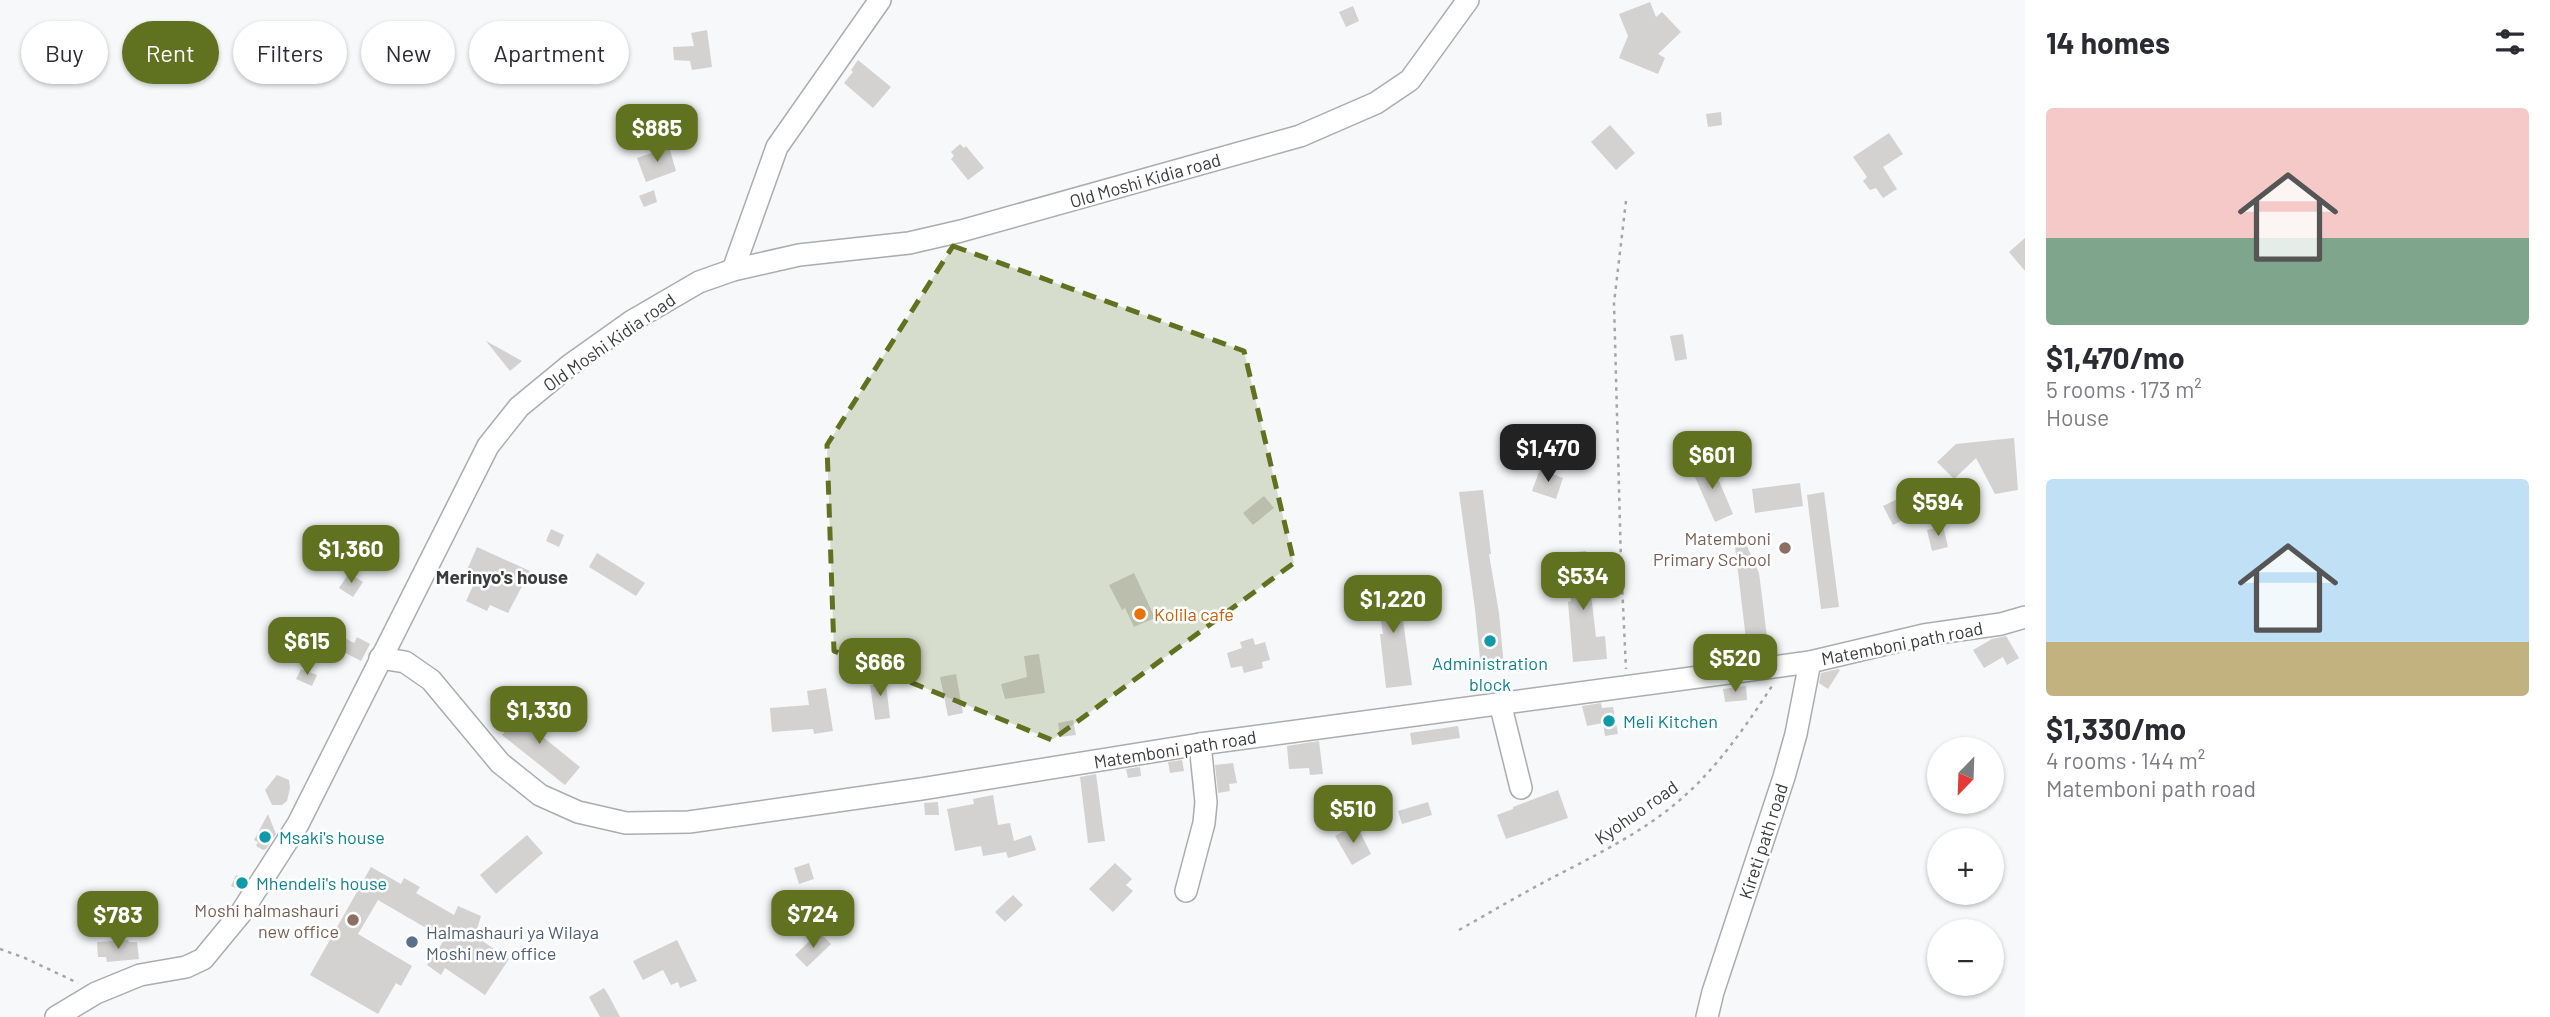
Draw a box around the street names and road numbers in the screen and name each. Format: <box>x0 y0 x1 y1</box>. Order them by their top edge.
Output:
street label: Old Moshi Kidia road <box>1067 148 1223 212</box>
street label: Old Moshi Kidia road <box>539 288 679 396</box>
street label: Matemboni path road <box>1819 617 1985 669</box>
street label: Matemboni path road <box>1092 725 1258 773</box>
street label: Kyohuo road <box>1590 775 1682 849</box>
street label: Kireti path road <box>1734 780 1792 902</box>

